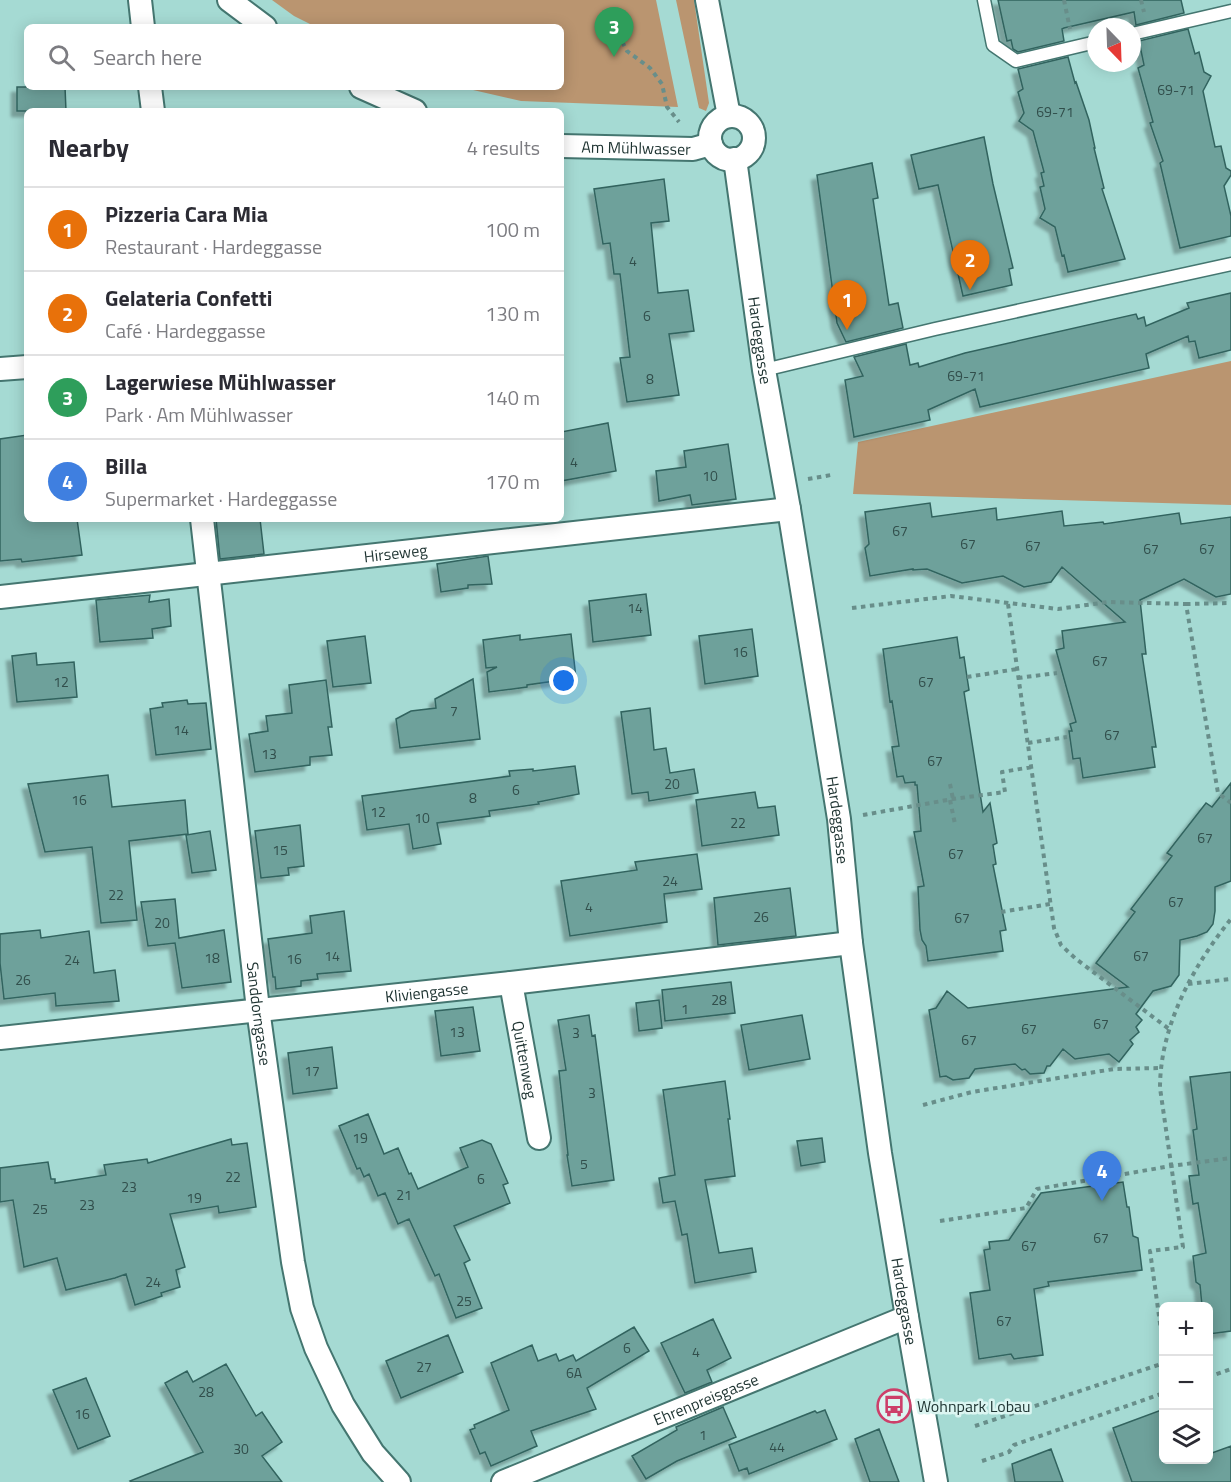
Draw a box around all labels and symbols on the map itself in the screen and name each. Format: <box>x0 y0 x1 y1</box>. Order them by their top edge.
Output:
pin: 3 <box>594 8 634 57</box>
north arrow <box>1087 18 1141 72</box>
house number: 69-71 <box>1157 79 1195 100</box>
house number: 69-71 <box>1036 101 1074 122</box>
street label: Am Mühlwasser <box>581 134 691 161</box>
pin: 2 <box>950 240 990 290</box>
house number: 4 <box>629 250 637 271</box>
pin: 1 <box>828 280 866 330</box>
street label: Hardeggasse <box>742 295 778 386</box>
house number: 6 <box>643 305 651 326</box>
house number: 69-71 <box>947 365 985 386</box>
house number: 8 <box>646 368 654 389</box>
house number: 4 <box>570 451 578 472</box>
house number: 10 <box>702 465 718 486</box>
house number: 67 <box>892 520 908 541</box>
house number: 67 <box>960 533 976 554</box>
house number: 67 <box>1025 535 1041 556</box>
street label: Hirseweg <box>363 537 429 568</box>
house number: 67 <box>1143 538 1159 559</box>
house number: 67 <box>1199 538 1215 559</box>
house number: 14 <box>627 597 643 618</box>
house number: 16 <box>732 641 748 662</box>
house number: 67 <box>1092 650 1108 671</box>
your location <box>549 666 578 695</box>
house number: 12 <box>53 671 69 692</box>
house number: 67 <box>918 671 934 692</box>
house number: 7 <box>450 700 458 721</box>
house number: 14 <box>173 719 189 740</box>
house number: 67 <box>1104 724 1120 745</box>
house number: 13 <box>261 743 277 764</box>
house number: 67 <box>927 750 943 771</box>
house number: 20 <box>664 773 680 794</box>
street label: Hardeggasse <box>820 774 855 865</box>
house number: 6 <box>512 779 520 800</box>
house number: 8 <box>469 787 477 808</box>
house number: 16 <box>71 789 87 810</box>
house number: 12 <box>370 801 386 822</box>
house number: 10 <box>414 807 430 828</box>
house number: 22 <box>730 812 746 833</box>
house number: 67 <box>1197 827 1213 848</box>
house number: 15 <box>272 839 288 860</box>
house number: 67 <box>948 843 964 864</box>
house number: 24 <box>662 870 678 891</box>
house number: 22 <box>108 884 124 905</box>
house number: 67 <box>1168 891 1184 912</box>
house number: 4 <box>585 896 593 917</box>
house number: 26 <box>753 906 769 927</box>
house number: 67 <box>954 907 970 928</box>
house number: 20 <box>154 912 170 933</box>
house number: 14 <box>324 945 340 966</box>
house number: 67 <box>1133 945 1149 966</box>
house number: 18 <box>204 947 220 968</box>
house number: 16 <box>286 948 302 969</box>
house number: 24 <box>64 949 80 970</box>
street label: Sanddorngasse <box>241 961 278 1067</box>
house number: 26 <box>15 969 31 990</box>
street label: Kliviengasse <box>384 976 469 1008</box>
house number: 28 <box>711 989 727 1010</box>
house number: 1 <box>681 998 689 1019</box>
house number: 67 <box>1093 1013 1109 1034</box>
house number: 67 <box>1021 1018 1037 1039</box>
street label: Quittenweg <box>506 1019 544 1101</box>
house number: 13 <box>449 1021 465 1042</box>
house number: 3 <box>572 1022 580 1043</box>
house number: 67 <box>961 1029 977 1050</box>
house number: 17 <box>304 1060 320 1081</box>
house number: 3 <box>588 1082 596 1103</box>
house number: 19 <box>352 1127 368 1148</box>
pin: 4 <box>1082 1152 1122 1201</box>
house number: 5 <box>580 1153 588 1174</box>
house number: 22 <box>225 1166 241 1187</box>
house number: 6 <box>477 1168 485 1189</box>
house number: 23 <box>121 1176 137 1197</box>
house number: 21 <box>396 1184 412 1205</box>
house number: 19 <box>186 1187 202 1208</box>
house number: 23 <box>79 1194 95 1215</box>
house number: 25 <box>32 1198 48 1219</box>
house number: 67 <box>1093 1227 1109 1248</box>
house number: 67 <box>1021 1235 1037 1256</box>
street label: Hardeggasse <box>885 1256 924 1347</box>
house number: 24 <box>145 1271 161 1292</box>
house number: 25 <box>456 1290 472 1311</box>
house number: 67 <box>996 1310 1012 1331</box>
house number: 6 <box>623 1337 631 1358</box>
house number: 4 <box>692 1341 700 1362</box>
house number: 27 <box>416 1356 432 1377</box>
house number: 6A <box>566 1362 583 1383</box>
street label: Ehrenpreisgasse <box>650 1367 762 1431</box>
house number: 28 <box>198 1381 214 1402</box>
bus stop icon: Wohnpark Lobau <box>876 1388 912 1424</box>
place label: Wohnpark Lobau <box>917 1394 1031 1418</box>
house number: 16 <box>74 1403 90 1424</box>
house number: 1 <box>699 1424 707 1445</box>
house number: 44 <box>769 1436 785 1457</box>
house number: 30 <box>233 1438 249 1459</box>

